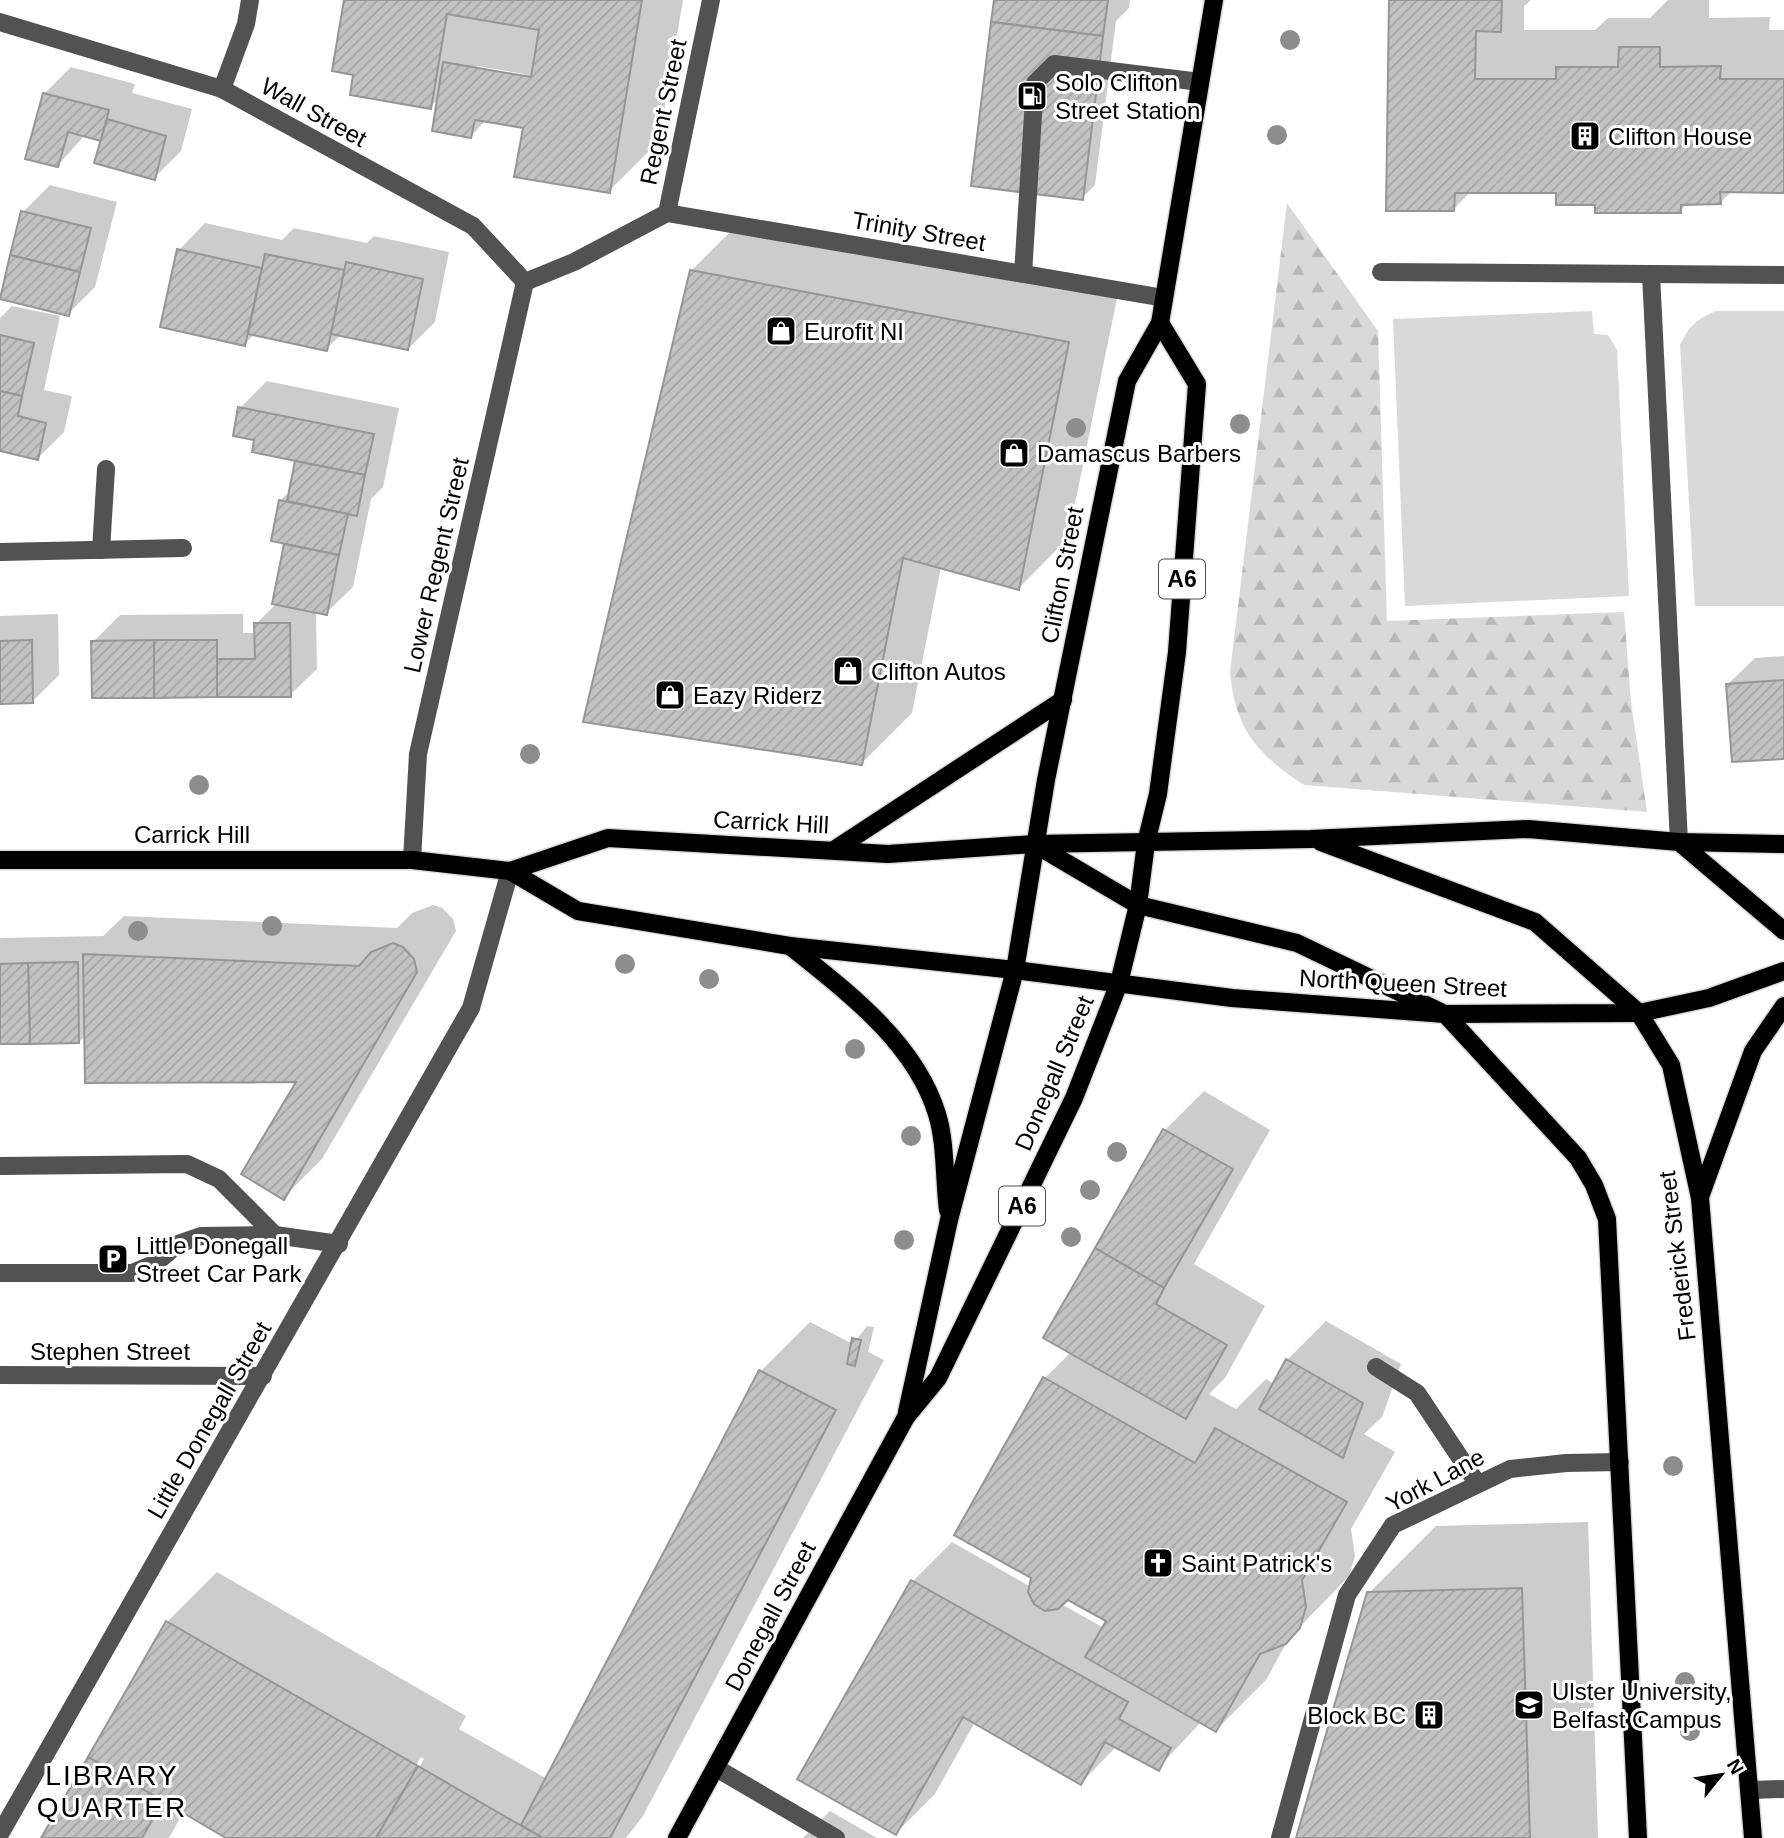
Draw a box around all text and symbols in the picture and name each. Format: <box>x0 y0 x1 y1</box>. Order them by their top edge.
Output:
street label: Regent Street <box>634 36 692 187</box>
place label: Solo Clifton Street Station <box>1055 69 1200 124</box>
street label: Wall Street <box>257 72 372 152</box>
fuel station icon: Solo Clifton Street Station <box>1015 79 1049 113</box>
building icon: Clifton House <box>1568 119 1602 153</box>
place label: Clifton House <box>1608 123 1752 150</box>
street label: Trinity Street <box>850 206 988 256</box>
shop icon: Eurofit NI <box>764 314 798 348</box>
place label: Eurofit NI <box>804 318 904 345</box>
shop icon: Damascus Barbers <box>997 436 1031 470</box>
place label: Damascus Barbers <box>1037 440 1241 467</box>
street label: Lower Regent Street <box>398 454 474 675</box>
street label: Clifton Street <box>1036 504 1089 646</box>
road number: A6 <box>1159 559 1205 598</box>
shop icon: Clifton Autos <box>831 654 865 688</box>
place label: Clifton Autos <box>871 658 1006 685</box>
shop icon: Eazy Riderz <box>653 678 687 712</box>
place label: Eazy Riderz <box>693 682 822 709</box>
street label: Carrick Hill <box>712 805 830 839</box>
street label: Carrick Hill <box>134 821 250 848</box>
street label: North Queen Street <box>1298 964 1508 1002</box>
street label: Donegall Street <box>1009 991 1099 1154</box>
street label: Frederick Street <box>1653 1169 1701 1342</box>
road number: A6 <box>999 1186 1045 1226</box>
place label: Little Donegall Street Car Park <box>136 1232 302 1287</box>
parking icon: Little Donegall Street Car Park <box>96 1242 130 1276</box>
street label: Little Donegall Street <box>142 1316 277 1523</box>
street label: Stephen Street <box>30 1338 190 1365</box>
street label: York Lane <box>1381 1443 1489 1517</box>
street label: Donegall Street <box>719 1536 821 1695</box>
church icon: Saint Patrick's <box>1141 1546 1175 1580</box>
place label: Saint Patrick's <box>1181 1550 1332 1577</box>
place label: Ulster University, Belfast Campus <box>1552 1678 1732 1733</box>
school or university icon: Ulster University, Belfast Campus <box>1512 1688 1546 1722</box>
building icon: Block BC <box>1412 1698 1446 1732</box>
place label: Block BC <box>1307 1702 1406 1729</box>
north arrow <box>1686 1740 1756 1810</box>
text: N <box>1723 1756 1748 1778</box>
district label: LIBRARY QUARTER <box>37 1760 187 1823</box>

